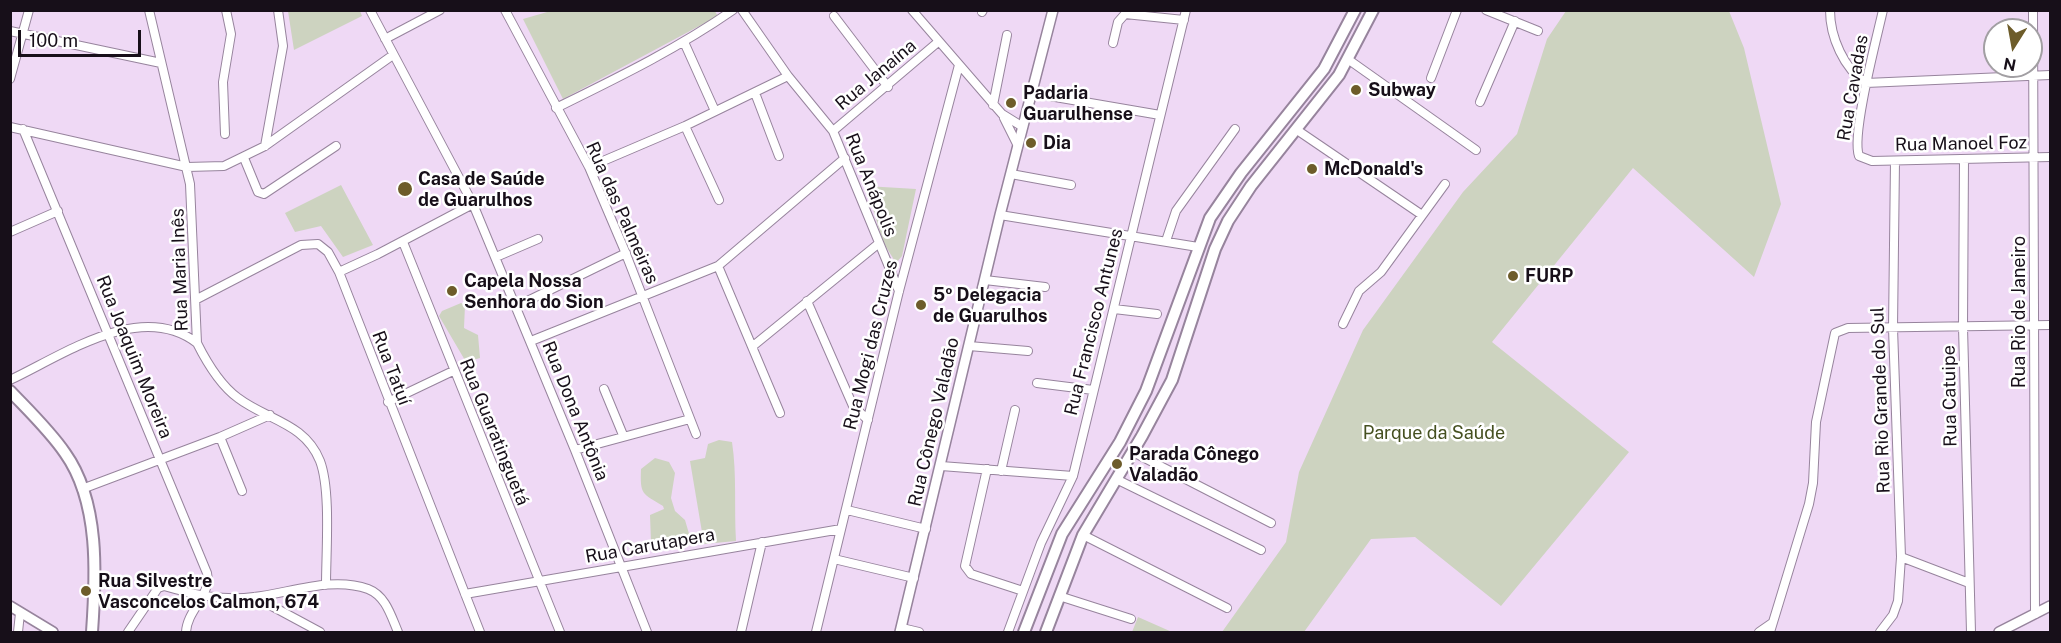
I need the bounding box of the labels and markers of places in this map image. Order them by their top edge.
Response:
place label: Subway [1368,79,1436,101]
place label: Padaria Guarulhense [1023,82,1133,124]
marker: Subway [1349,83,1363,97]
marker: Padaria Guarulhense [1004,96,1018,110]
place label: Dia [1043,132,1071,154]
marker: Dia [1024,136,1038,150]
place label: McDonald's [1324,158,1423,180]
marker: McDonald's [1305,162,1319,176]
place label: Casa de Saúde de Guarulhos [418,168,545,210]
marker: Casa de Saúde de Guarulhos [396,180,414,198]
place label: FURP [1525,265,1573,287]
marker: FURP [1506,269,1520,283]
place label: Capela Nossa Senhora do Sion [464,270,604,312]
marker: Capela Nossa Senhora do Sion [445,284,459,298]
place label: 5º Delegacia de Guarulhos [933,284,1047,326]
marker: 5º Delegacia de Guarulhos [914,298,928,312]
place label: Parada Cônego Valadão [1129,443,1259,486]
marker: Parada Cônego Valadão [1110,457,1124,471]
place label: Rua Silvestre Vasconcelos Calmon, 674 [98,570,319,612]
marker: Rua Silvestre Vasconcelos Calmon, 674 [79,584,93,598]

